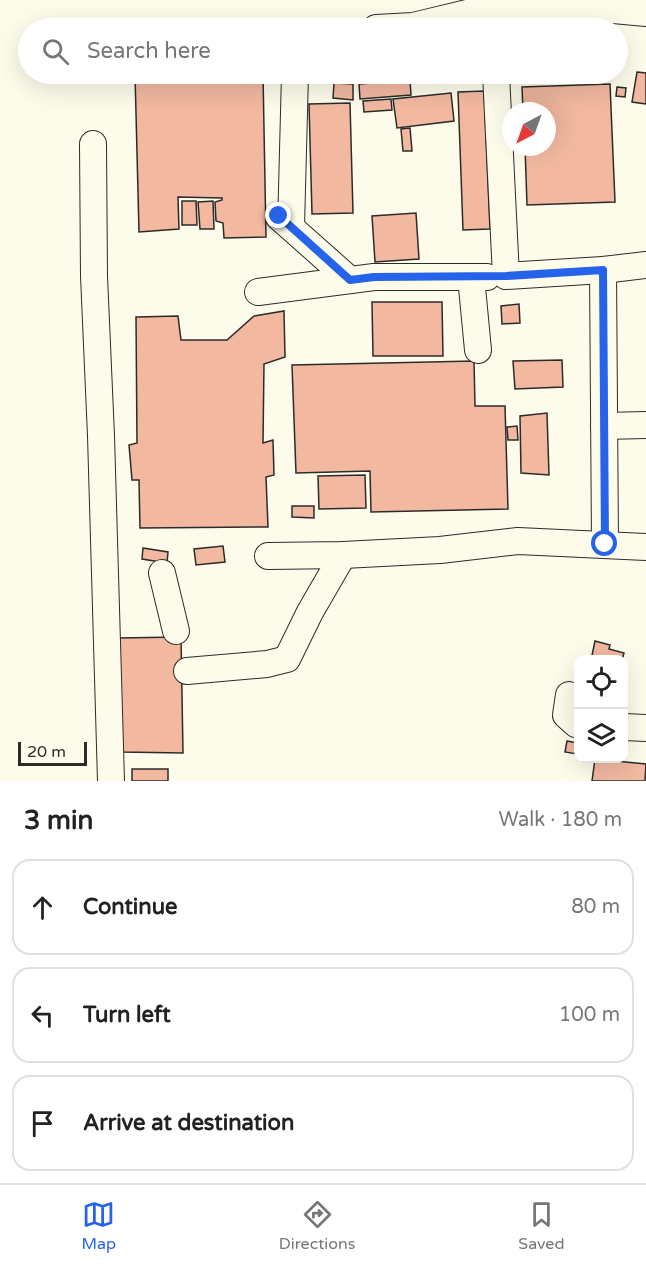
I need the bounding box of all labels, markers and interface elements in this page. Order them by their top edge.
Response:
search box [18,18,628,84]
icon: search [39,35,72,68]
text: Search here [87,38,211,64]
north arrow [502,102,556,156]
route end [265,202,291,228]
route start [591,530,617,556]
map controls [574,655,628,763]
button: locate [574,655,628,709]
button: layers [574,709,628,763]
scale bar [18,739,87,766]
text: 20 m [27,742,66,762]
text: 3 min [24,805,93,836]
text: Walk · 180 m [499,808,622,832]
icon: ahead [26,891,59,924]
text: Continue [83,894,178,920]
text: 80 m [571,895,620,919]
icon: left [26,999,59,1032]
text: Turn left [83,1002,171,1028]
text: 100 m [559,1003,620,1027]
icon: arrive [26,1107,59,1140]
text: Arrive at destination [83,1110,294,1136]
tab: Map [81,1198,116,1254]
tab: Directions [279,1198,355,1254]
tab: Saved [518,1198,565,1254]

